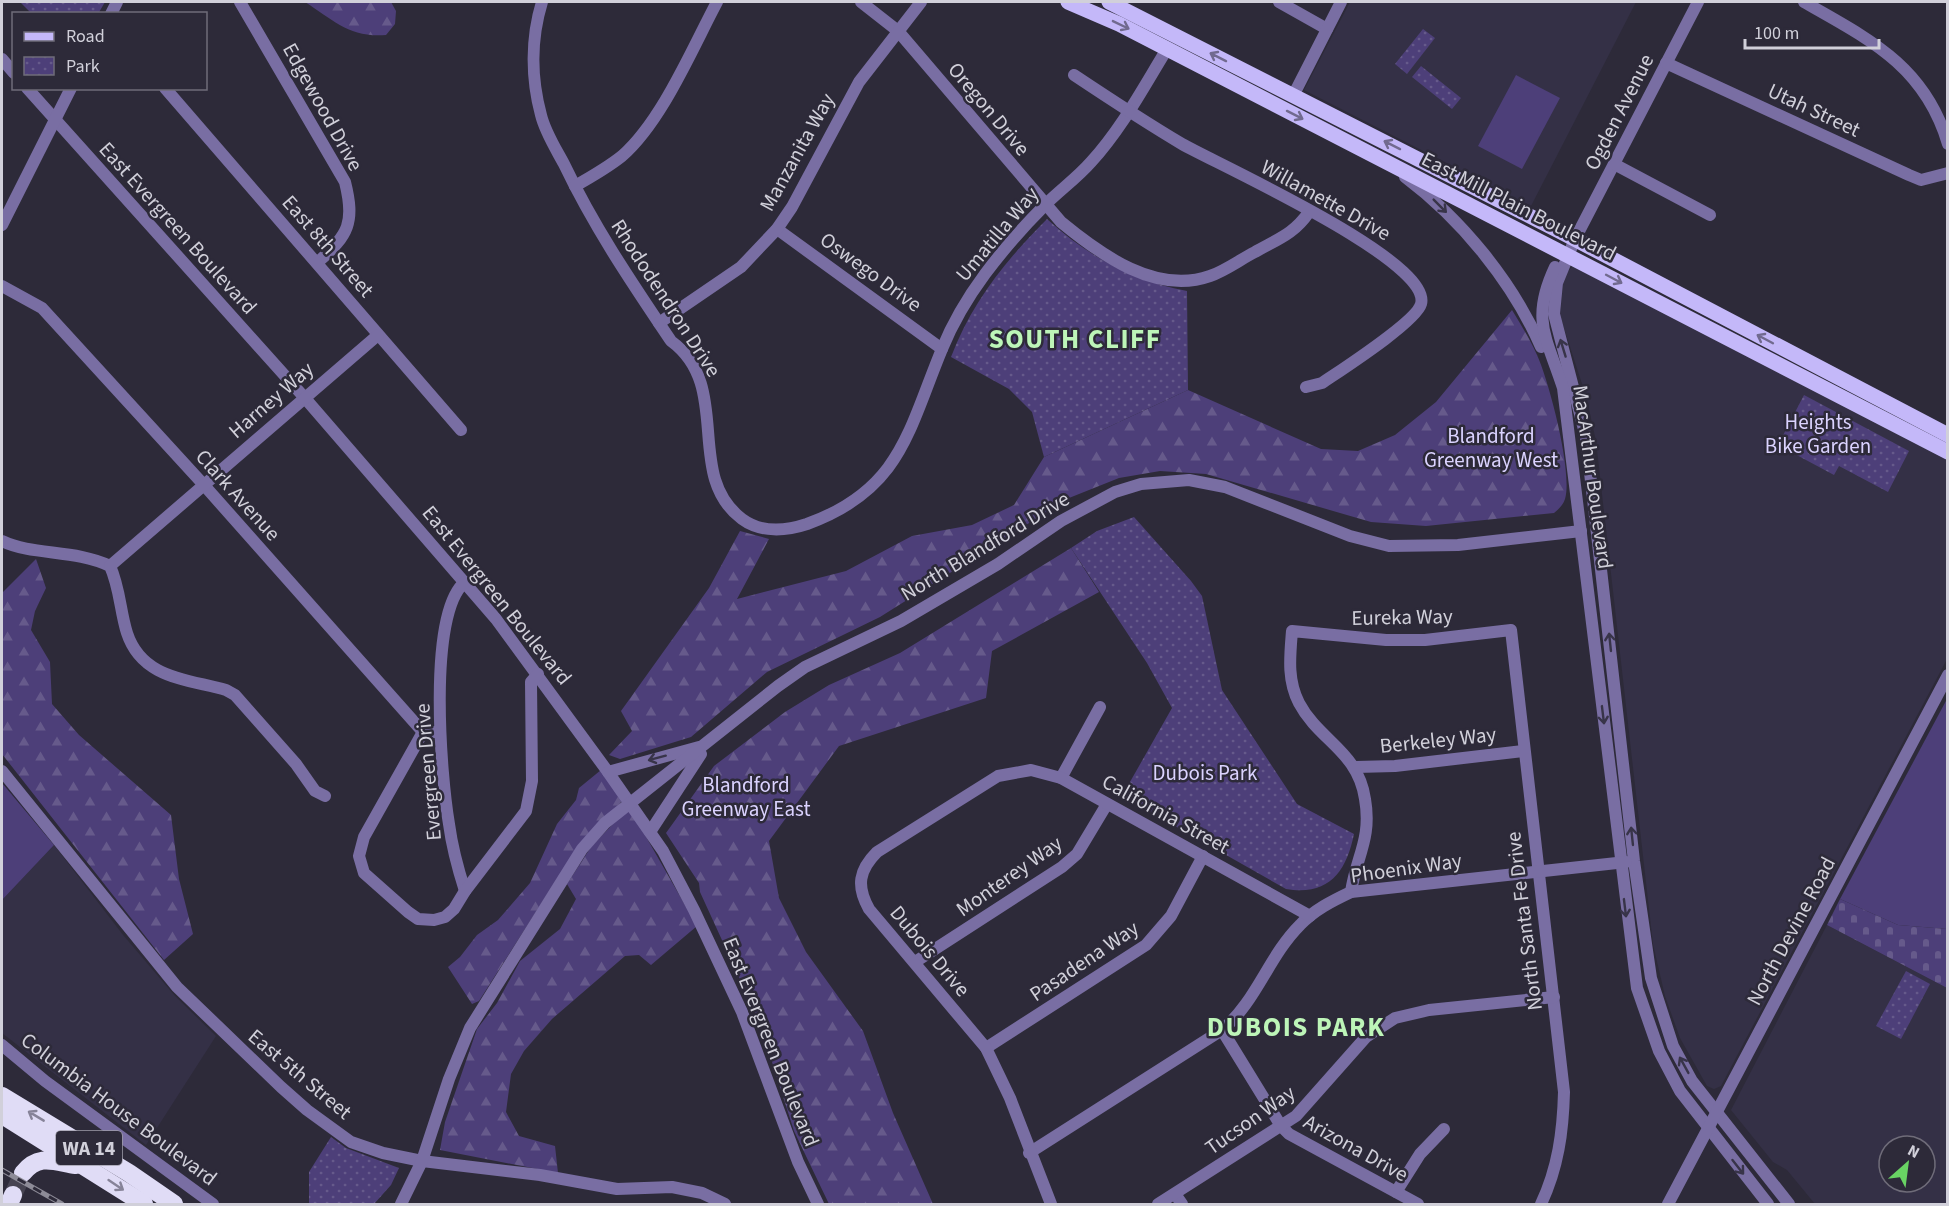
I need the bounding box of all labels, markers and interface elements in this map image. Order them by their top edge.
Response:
legend [12,12,207,90]
scale bar [1745,12,1878,50]
one-way arrow [1112,20,1130,32]
text: 100 m [1754,21,1799,46]
text: Road [66,24,105,49]
street label: Edgewood Drive [275,37,371,177]
street label: Ogden Avenue [1577,49,1661,175]
one-way arrow [1210,51,1227,63]
text: Park [66,54,100,79]
street label: Oregon Drive [941,56,1037,162]
street label: Utah Street [1763,75,1865,145]
street label: Manzanita Way [752,87,842,217]
one-way arrow [1285,109,1303,121]
street label: East Evergreen Boulevard [92,135,264,321]
one-way arrow [1384,139,1401,151]
street label: East Mill Plain Boulevard [1416,144,1622,268]
street label: Willamette Drive [1256,152,1396,248]
street label: Umatilla Way [948,180,1046,288]
street label: East 8th Street [275,188,381,304]
one-way arrow [1432,199,1447,213]
street label: Rhododendron Drive [604,213,728,383]
street label: Oswego Drive [814,225,928,319]
one-way arrow [1605,273,1622,285]
district label: SOUTH CLIFF [989,320,1161,359]
one-way arrow [1757,333,1775,345]
one-way arrow [1557,339,1568,358]
street label: Harney Way [222,354,320,445]
street label: MacArthur Boulevard [1565,383,1621,571]
park label: Heights Bike Garden [1765,407,1871,461]
park label: Blandford Greenway West [1424,421,1558,475]
street label: Clark Avenue [189,442,287,548]
street label: North Blandford Drive [895,484,1075,608]
street label: East Evergreen Boulevard [415,499,579,691]
street label: Eureka Way [1351,601,1453,633]
one-way arrow [1604,633,1615,653]
street label: Evergreen Drive [407,702,449,842]
one-way arrow [1597,704,1608,724]
street label: Berkeley Way [1378,719,1498,761]
one-way arrow [648,753,667,765]
park label: Dubois Park [1153,758,1258,788]
street label: California Street [1097,767,1235,861]
park label: Blandford Greenway East [682,770,810,824]
one-way arrow [1626,827,1637,846]
street label: Monterey Way [950,828,1068,924]
street label: North Santa Fe Drive [1498,830,1550,1012]
street label: Phoenix Way [1349,845,1464,891]
street label: North Devine Road [1739,851,1843,1011]
one-way arrow [1620,898,1631,918]
street label: Dubois Drive [883,899,977,1003]
street label: Pasadena Way [1023,913,1145,1009]
street label: East Evergreen Boulevard [715,933,827,1151]
district label: DUBOIS PARK [1207,1008,1385,1047]
street label: East 5th Street [242,1022,358,1126]
street label: Columbia House Boulevard [15,1025,223,1193]
one-way arrow [1677,1057,1689,1074]
street label: Tucson Way [1199,1078,1301,1162]
street label: Arizona Drive [1298,1107,1414,1189]
one-way arrow [28,1110,45,1122]
road number: WA 14 [56,1131,122,1165]
north arrow [1877,1134,1937,1194]
text: N [1904,1139,1923,1164]
one-way arrow [1732,1158,1745,1174]
one-way arrow [107,1179,123,1191]

